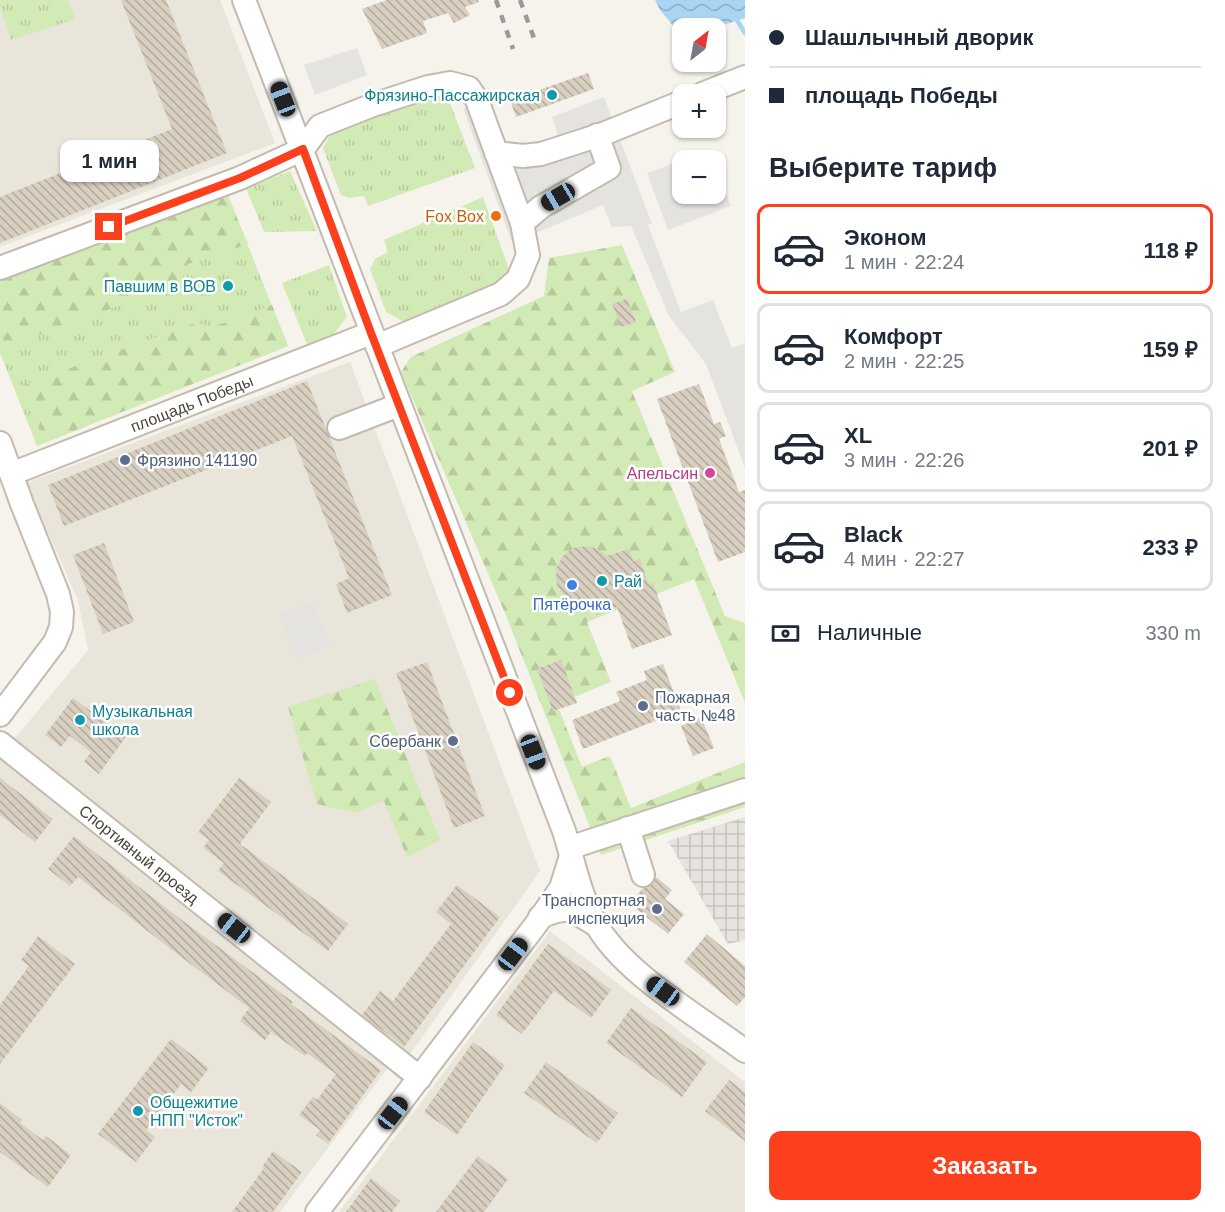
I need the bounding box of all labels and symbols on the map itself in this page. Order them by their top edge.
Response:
north arrow [672,18,726,72]
car [268,79,298,119]
place label: Фрязино-Пассажирская [364,87,540,104]
marker: Фрязино-Пассажирская [545,88,559,102]
callout: 1 мин [60,140,158,182]
car [538,180,578,214]
place label: Fox Box [425,208,484,225]
marker: Fox Box [489,209,503,223]
route end [95,213,122,240]
place label: Павшим в ВОВ [104,278,216,295]
marker: Павшим в ВОВ [221,279,235,293]
street label: площадь Победы [128,372,255,435]
place label: Фрязино 141190 [137,452,257,469]
marker: Фрязино 141190 [118,453,132,467]
place label: Апельсин [627,465,698,482]
marker: Апельсин [703,466,717,480]
place label: Рай [614,573,642,590]
marker: Рай [595,574,609,588]
marker: Пятёрочка [565,578,579,592]
place label: Пятёрочка [533,596,611,613]
route start [496,679,523,706]
place label: Пожарная часть №48 [655,689,735,724]
marker: Пожарная часть №48 [636,699,650,713]
place label: Музыкальная школа [92,703,193,738]
marker: Музыкальная школа [73,713,87,727]
car [518,732,548,772]
place label: Сбербанк [369,733,442,750]
marker: Сбербанк [446,734,460,748]
street label: Спортивный проезд [76,801,203,907]
place label: Транспортная инспекция [542,892,645,927]
marker: Транспортная инспекция [650,902,664,916]
car [214,910,254,946]
car [495,934,531,974]
car [643,973,683,1009]
car [375,1093,411,1133]
place label: Общежитие НПП "Исток" [150,1094,243,1129]
marker: Общежитие НПП "Исток" [131,1104,145,1118]

